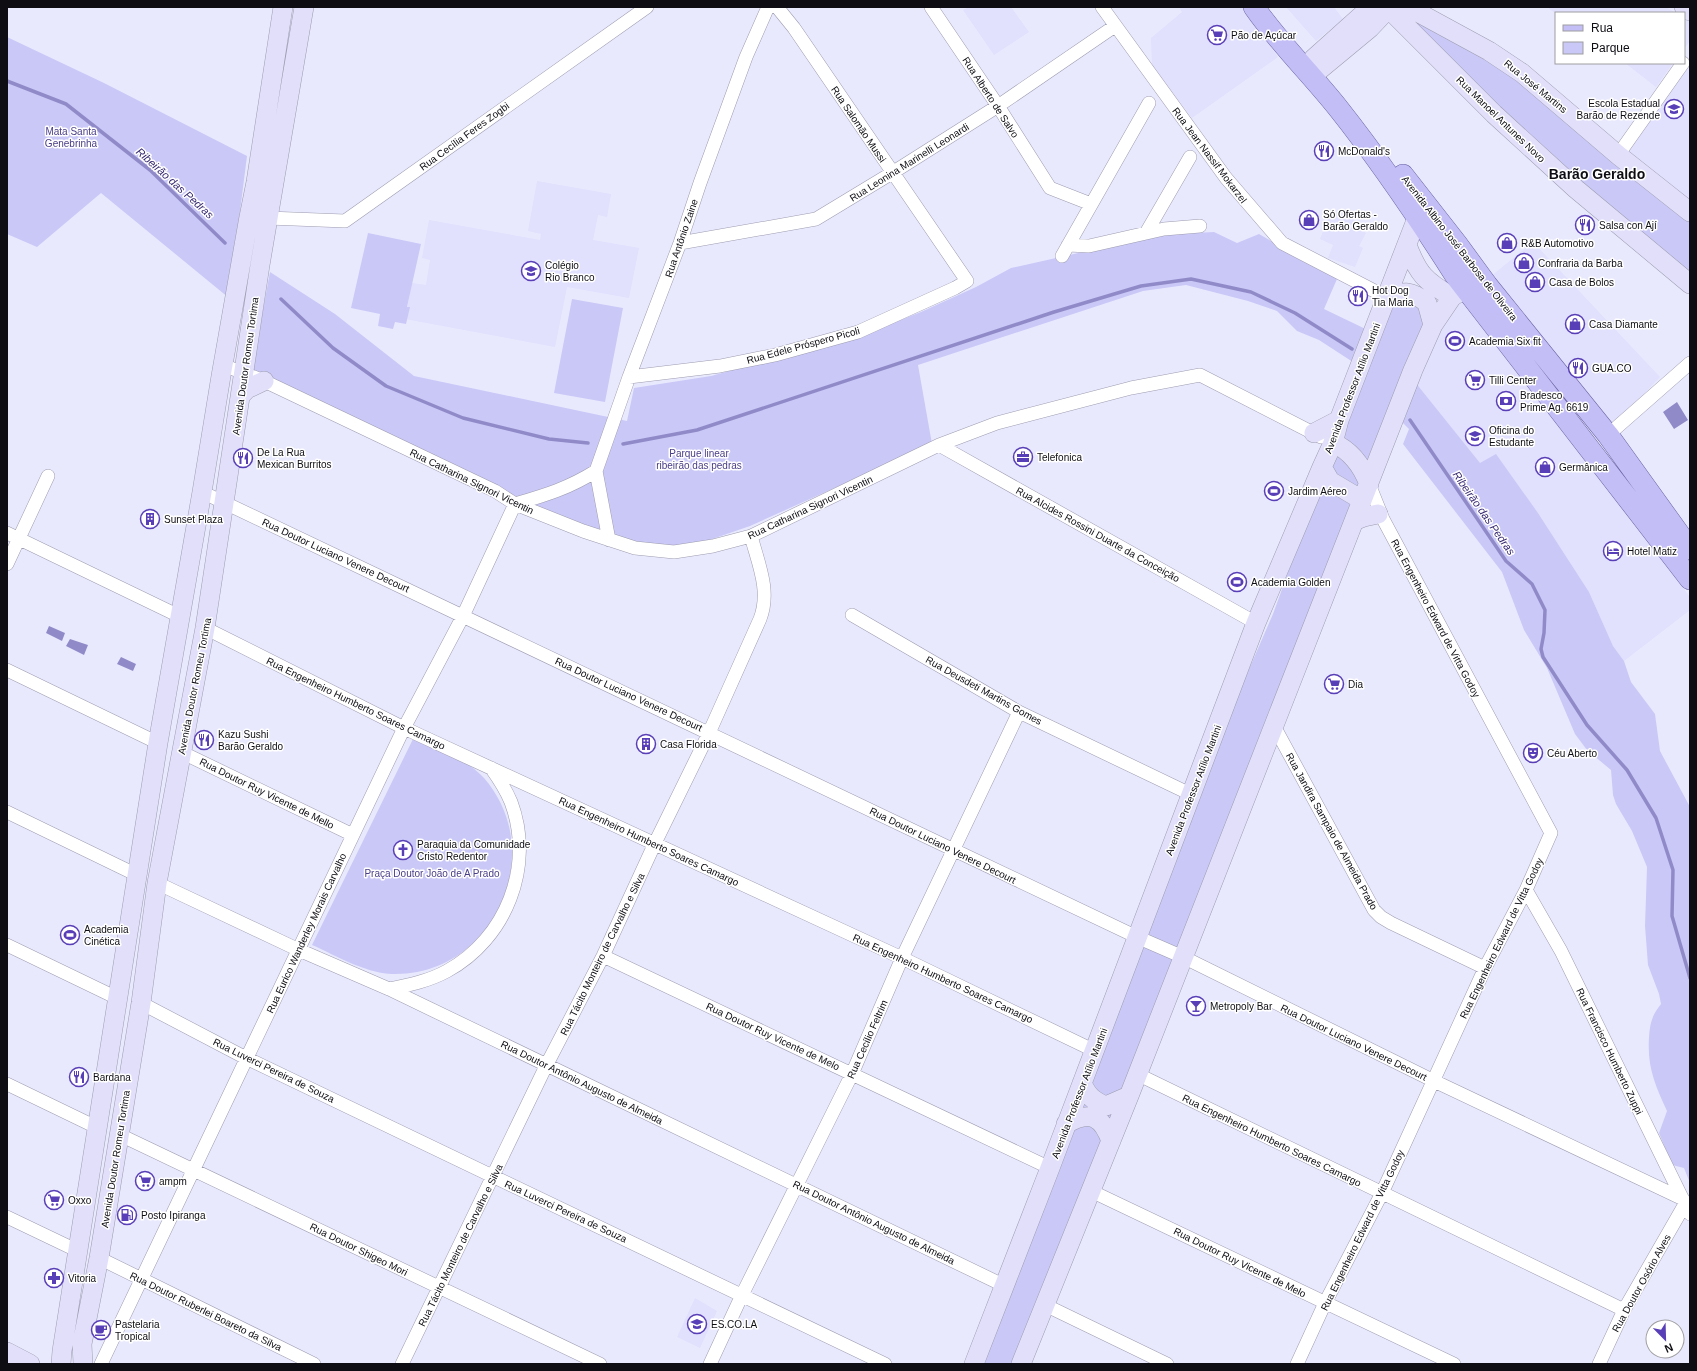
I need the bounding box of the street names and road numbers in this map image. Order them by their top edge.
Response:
street label: Rua Alberto de Salvo [960,55,1021,140]
street label: Rua José Martins [1502,58,1569,115]
street label: Rua Manoel Antunes Novo [1454,74,1548,165]
street label: Rua Salomão Mussi [829,84,888,164]
street label: Rua Cecília Feres Zogbi [417,100,511,173]
street label: Rua Jean Nassif Mokarzel [1170,105,1249,205]
street label: Rua Leonina Marinelli Leonardi [848,121,971,204]
street label: Avenida Albino José Barbosa de Oliveira [1400,174,1520,323]
street label: Rua Antônio Zaine [663,197,700,279]
street label: Avenida Doutor Romeu Tortima [230,296,261,436]
street label: Avenida Professor Atílio Martini [1322,321,1382,455]
street label: Rua Edele Próspero Picoli [745,325,861,366]
street label: Rua Catharina Signori Vicentin [408,447,536,516]
street label: Rua Catharina Signori Vicentin [746,474,874,541]
street label: Rua Alcides Rossini Duarte da Conceição [1014,485,1182,584]
street label: Rua Doutor Luciano Venere Decourt [260,516,411,595]
street label: Rua Engenheiro Edward de Vitta Godoy [1389,537,1482,699]
street label: Avenida Doutor Romeu Tortima [176,616,213,755]
street label: Rua Deusdeti Martins Gomes [924,654,1044,727]
street label: Rua Engenheiro Humberto Soares Camargo [265,655,447,752]
street label: Rua Doutor Luciano Venere Decourt [553,655,704,734]
street label: Avenida Professor Atílio Martini [1163,723,1223,857]
street label: Rua Jandira Sampaio de Almeida Prado [1284,751,1380,912]
street label: Rua Doutor Ruy Vicente de Mello [198,756,336,831]
street label: Rua Engenheiro Humberto Soares Camargo [557,795,741,888]
street label: Rua Doutor Luciano Venere Decourt [868,805,1018,886]
street label: Rua Eurico Wanderley Morais Carvalho [264,851,349,1015]
street label: Rua Engenheiro Edward de Vitta Godoy [1458,856,1545,1020]
street label: Rua Tácito Monteiro de Carvalho e Silva [558,871,647,1037]
street label: Rua Engenheiro Humberto Soares Camargo [851,932,1035,1025]
street label: Rua Francisco Humberto Zuppi [1574,986,1645,1116]
street label: Rua Cecílio Feltrim [845,998,890,1080]
street label: Rua Doutor Ruy Vicente de Melo [704,1001,842,1072]
street label: Rua Doutor Luciano Venere Decourt [1279,1002,1429,1083]
street label: Avenida Professor Atílio Martini [1049,1026,1109,1160]
street label: Rua Luverci Pereira de Souza [211,1036,337,1105]
street label: Rua Doutor Antônio Augusto de Almeida [499,1038,665,1127]
street label: Avenida Doutor Romeu Tortima [99,1089,132,1229]
street label: Rua Engenheiro Humberto Soares Camargo [1181,1092,1363,1189]
street label: Rua Engenheiro Edward de Vitta Godoy [1319,1148,1406,1312]
street label: Rua Tácito Monteiro de Carvalho e Silva [416,1162,505,1328]
street label: Rua Luverci Pereira de Souza [503,1178,629,1245]
street label: Rua Doutor Antônio Augusto de Almeida [791,1178,957,1267]
street label: Rua Doutor Shigeo Mori [308,1221,409,1278]
street label: Rua Doutor Ruy Vicente de Melo [1172,1226,1308,1300]
street label: Rua Doutor Osório Alves [1610,1232,1673,1334]
street label: Rua Doutor Ruberlei Boareto da Silva [128,1270,284,1353]

